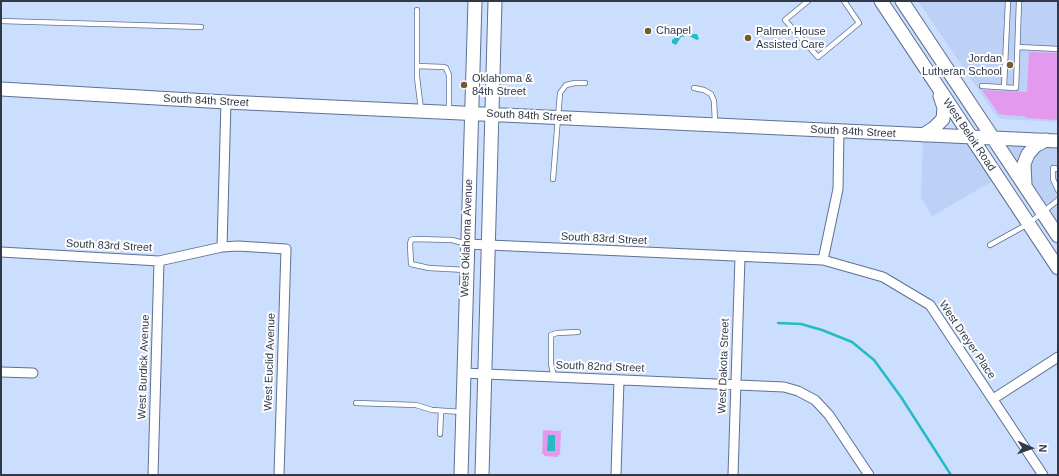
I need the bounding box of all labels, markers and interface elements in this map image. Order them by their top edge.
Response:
place label: Chapel [656,24,691,38]
place label: Palmer House Assisted Care [756,25,826,51]
marker: Chapel [643,26,653,36]
marker: Palmer House Assisted Care [743,33,753,43]
place label: Jordan Lutheran School [922,52,1002,78]
marker: Jordan Lutheran School [1005,60,1015,70]
place label: Oklahoma & 84th Street [472,72,533,98]
marker: Oklahoma & 84th Street [459,80,469,90]
street label: South 84th Street [163,92,249,110]
street label: West Beloit Road [940,96,998,174]
street label: South 84th Street [486,107,572,125]
street label: South 84th Street [810,123,896,141]
street label: West Oklahoma Avenue [458,179,476,297]
street label: South 83rd Street [561,230,647,248]
street label: South 83rd Street [66,237,152,255]
street label: West Dreyer Place [936,298,998,382]
street label: West Euclid Avenue [262,313,278,411]
street label: West Burdick Avenue [136,314,152,420]
street label: West Dakota Street [716,318,732,414]
street label: South 82nd Street [555,359,645,375]
north arrow [1011,428,1051,468]
text: N [1037,444,1049,453]

